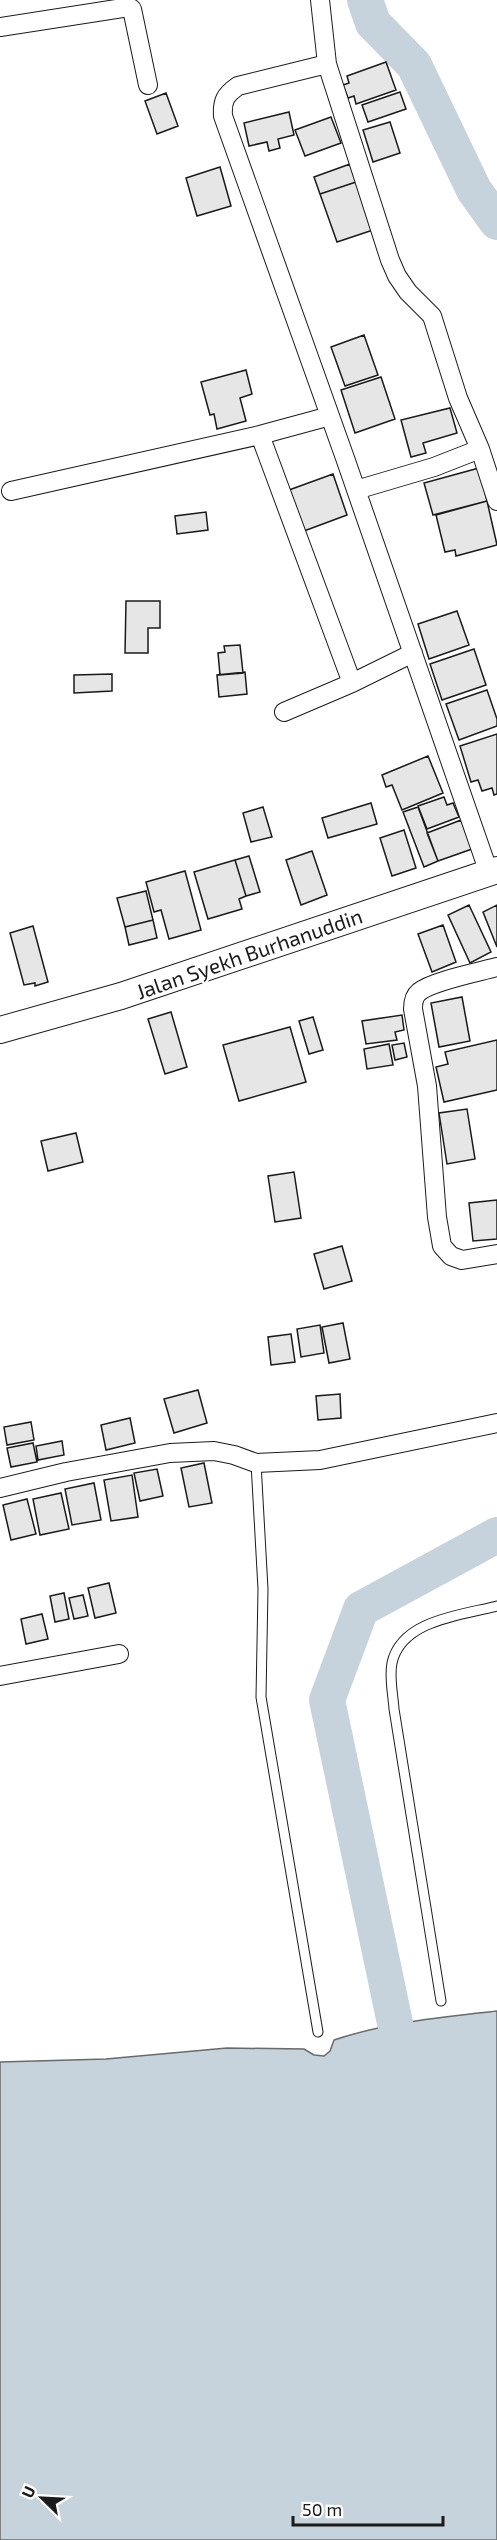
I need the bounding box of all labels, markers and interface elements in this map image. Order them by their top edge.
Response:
street label: Jalan Syekh Burhanuddin [133,903,365,1003]
north arrow [12,2468,72,2528]
text: U [17,2483,39,2501]
scale bar [293,2489,443,2527]
text: 50 m [302,2498,342,2520]

